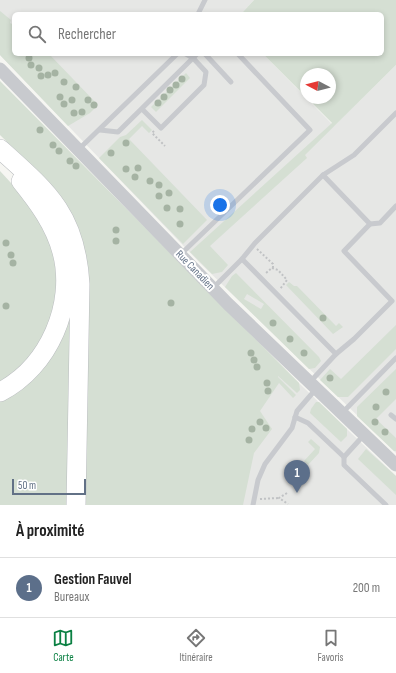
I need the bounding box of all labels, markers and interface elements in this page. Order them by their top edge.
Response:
search box [12,12,384,56]
icon: search [26,23,48,45]
text: Rechercher [58,25,116,44]
north arrow [300,68,336,104]
your location [210,195,230,215]
street label: Rue Canadien [173,248,217,293]
pin: 1 [284,460,310,493]
scale bar [12,477,86,496]
text: 50 m [18,479,36,492]
text: À proximité [16,521,84,541]
text: Gestion Fauvel [54,570,132,589]
text: 1 [26,580,32,596]
text: 200 m [353,580,380,596]
text: Bureaux [54,589,89,605]
tab: Carte [52,627,74,664]
tab: Itinéraire [179,627,213,664]
tab: Favoris [318,627,344,664]

